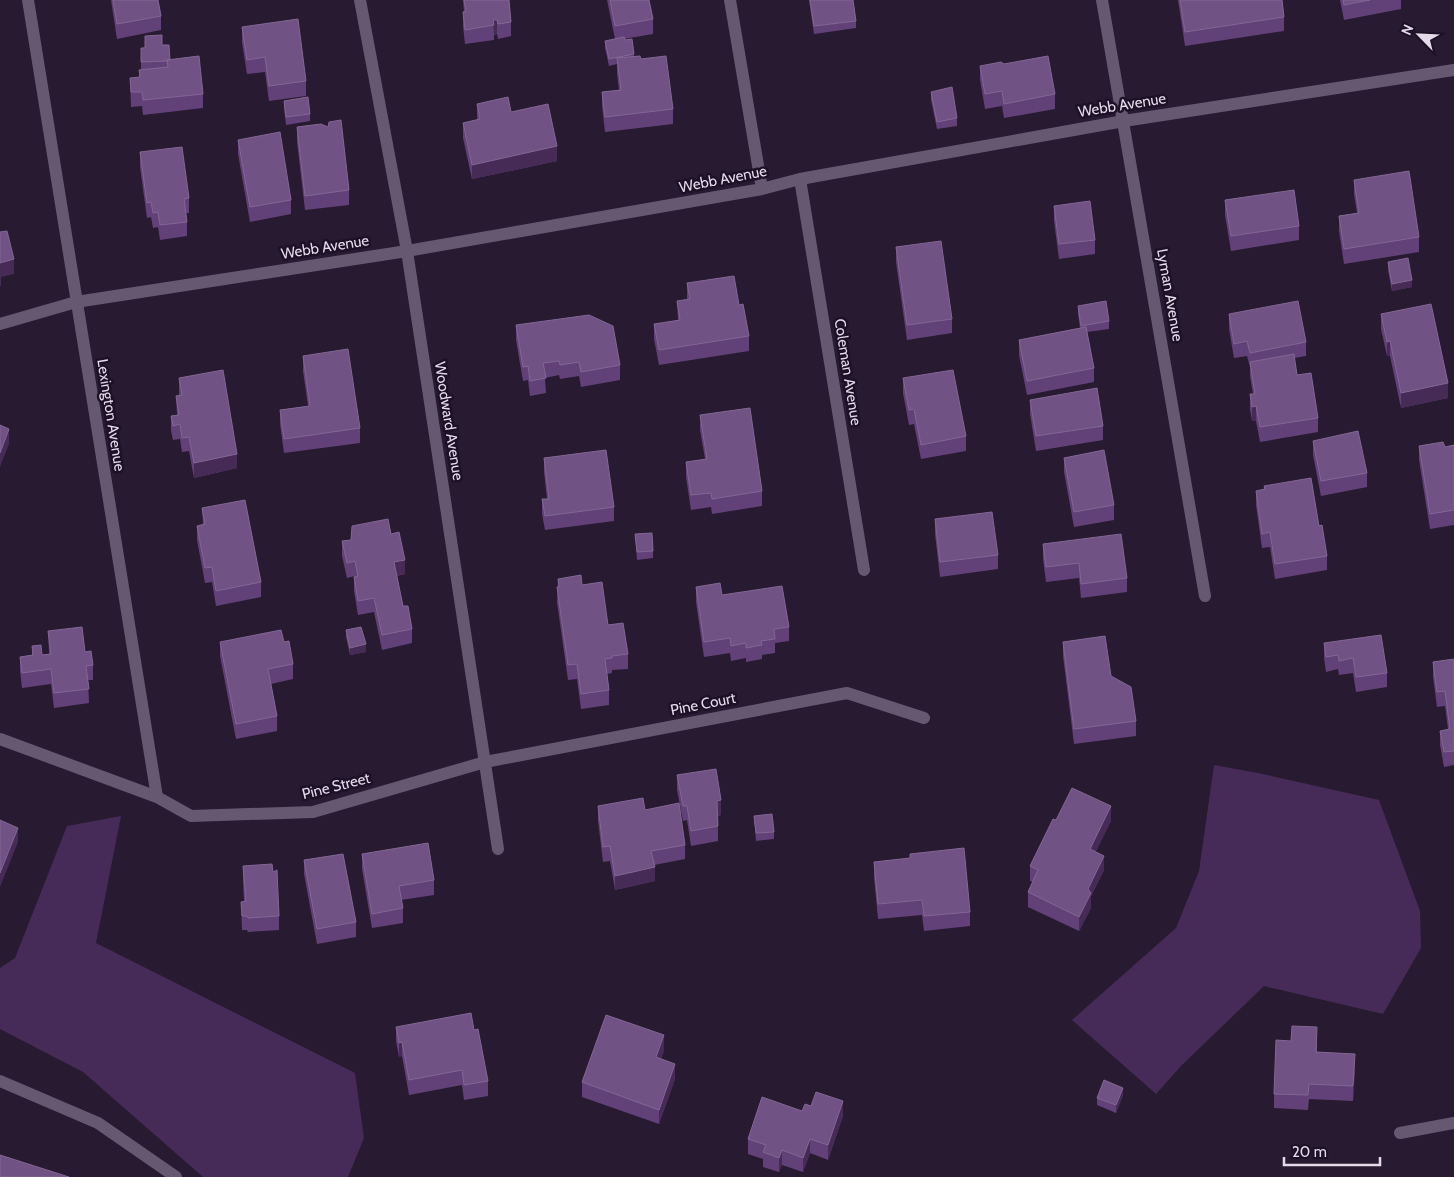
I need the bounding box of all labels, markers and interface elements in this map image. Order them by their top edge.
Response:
north arrow [1394,10,1444,60]
text: N [1397,22,1417,38]
street label: Webb Avenue [1077,89,1168,121]
street label: Webb Avenue [678,162,769,196]
street label: Webb Avenue [280,231,371,263]
street label: Lyman Avenue [1153,247,1187,343]
street label: Coleman Avenue [831,317,865,427]
street label: Lexington Avenue [93,357,129,473]
street label: Woodward Avenue [431,360,467,482]
street label: Pine Court [669,689,737,719]
street label: Pine Street [300,769,372,803]
scale bar [1284,1134,1380,1166]
text: 20 m [1292,1143,1327,1161]

